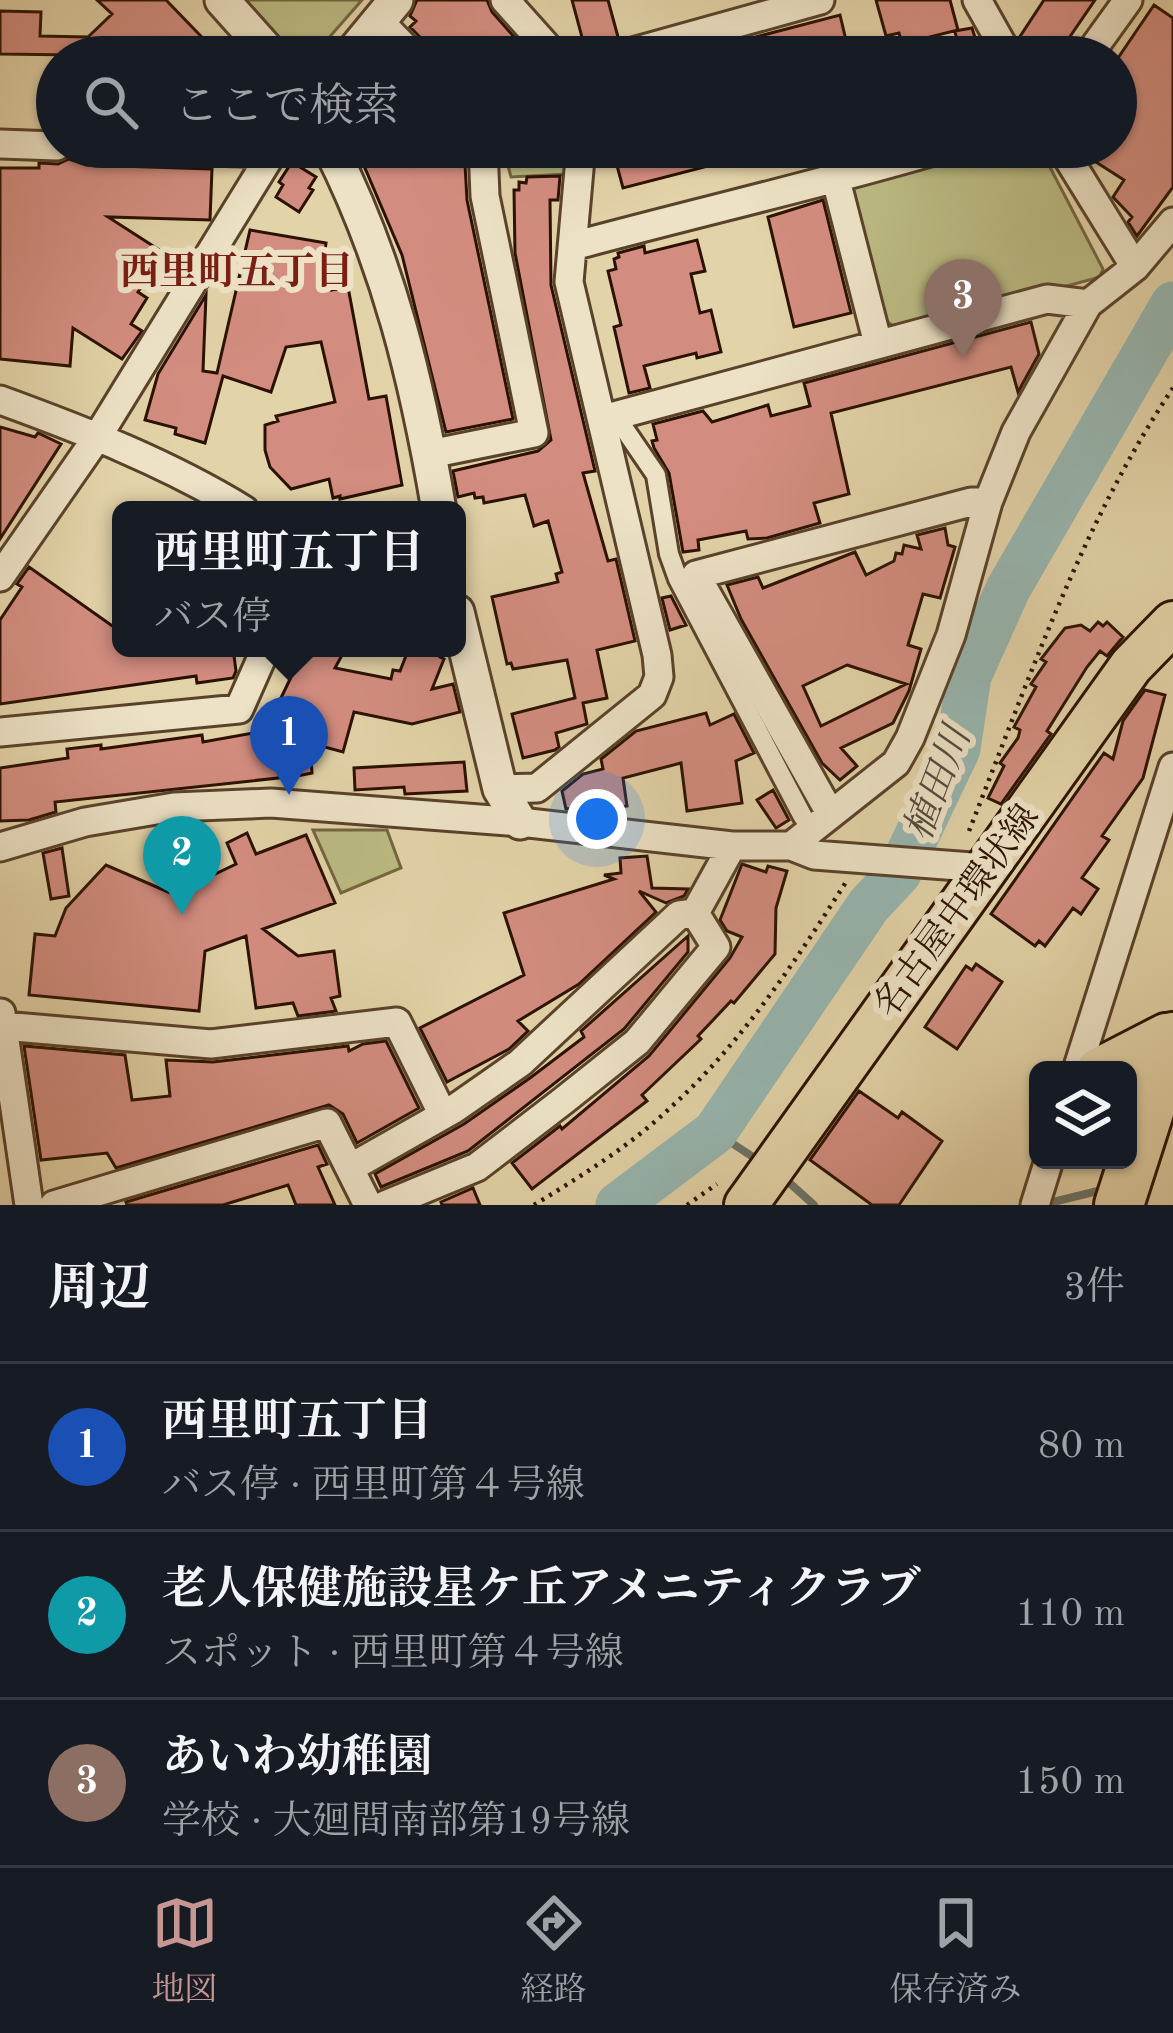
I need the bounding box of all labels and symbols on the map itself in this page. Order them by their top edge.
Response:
district label: 西里町五丁目 [120,251,354,293]
pin: 3 [924,259,1002,358]
pin: 1 [250,696,328,795]
water label: 植田川 [897,718,980,846]
your location [567,789,627,849]
street label: 名古屋中環状線 [866,797,1047,1025]
pin: 2 [143,816,221,915]

